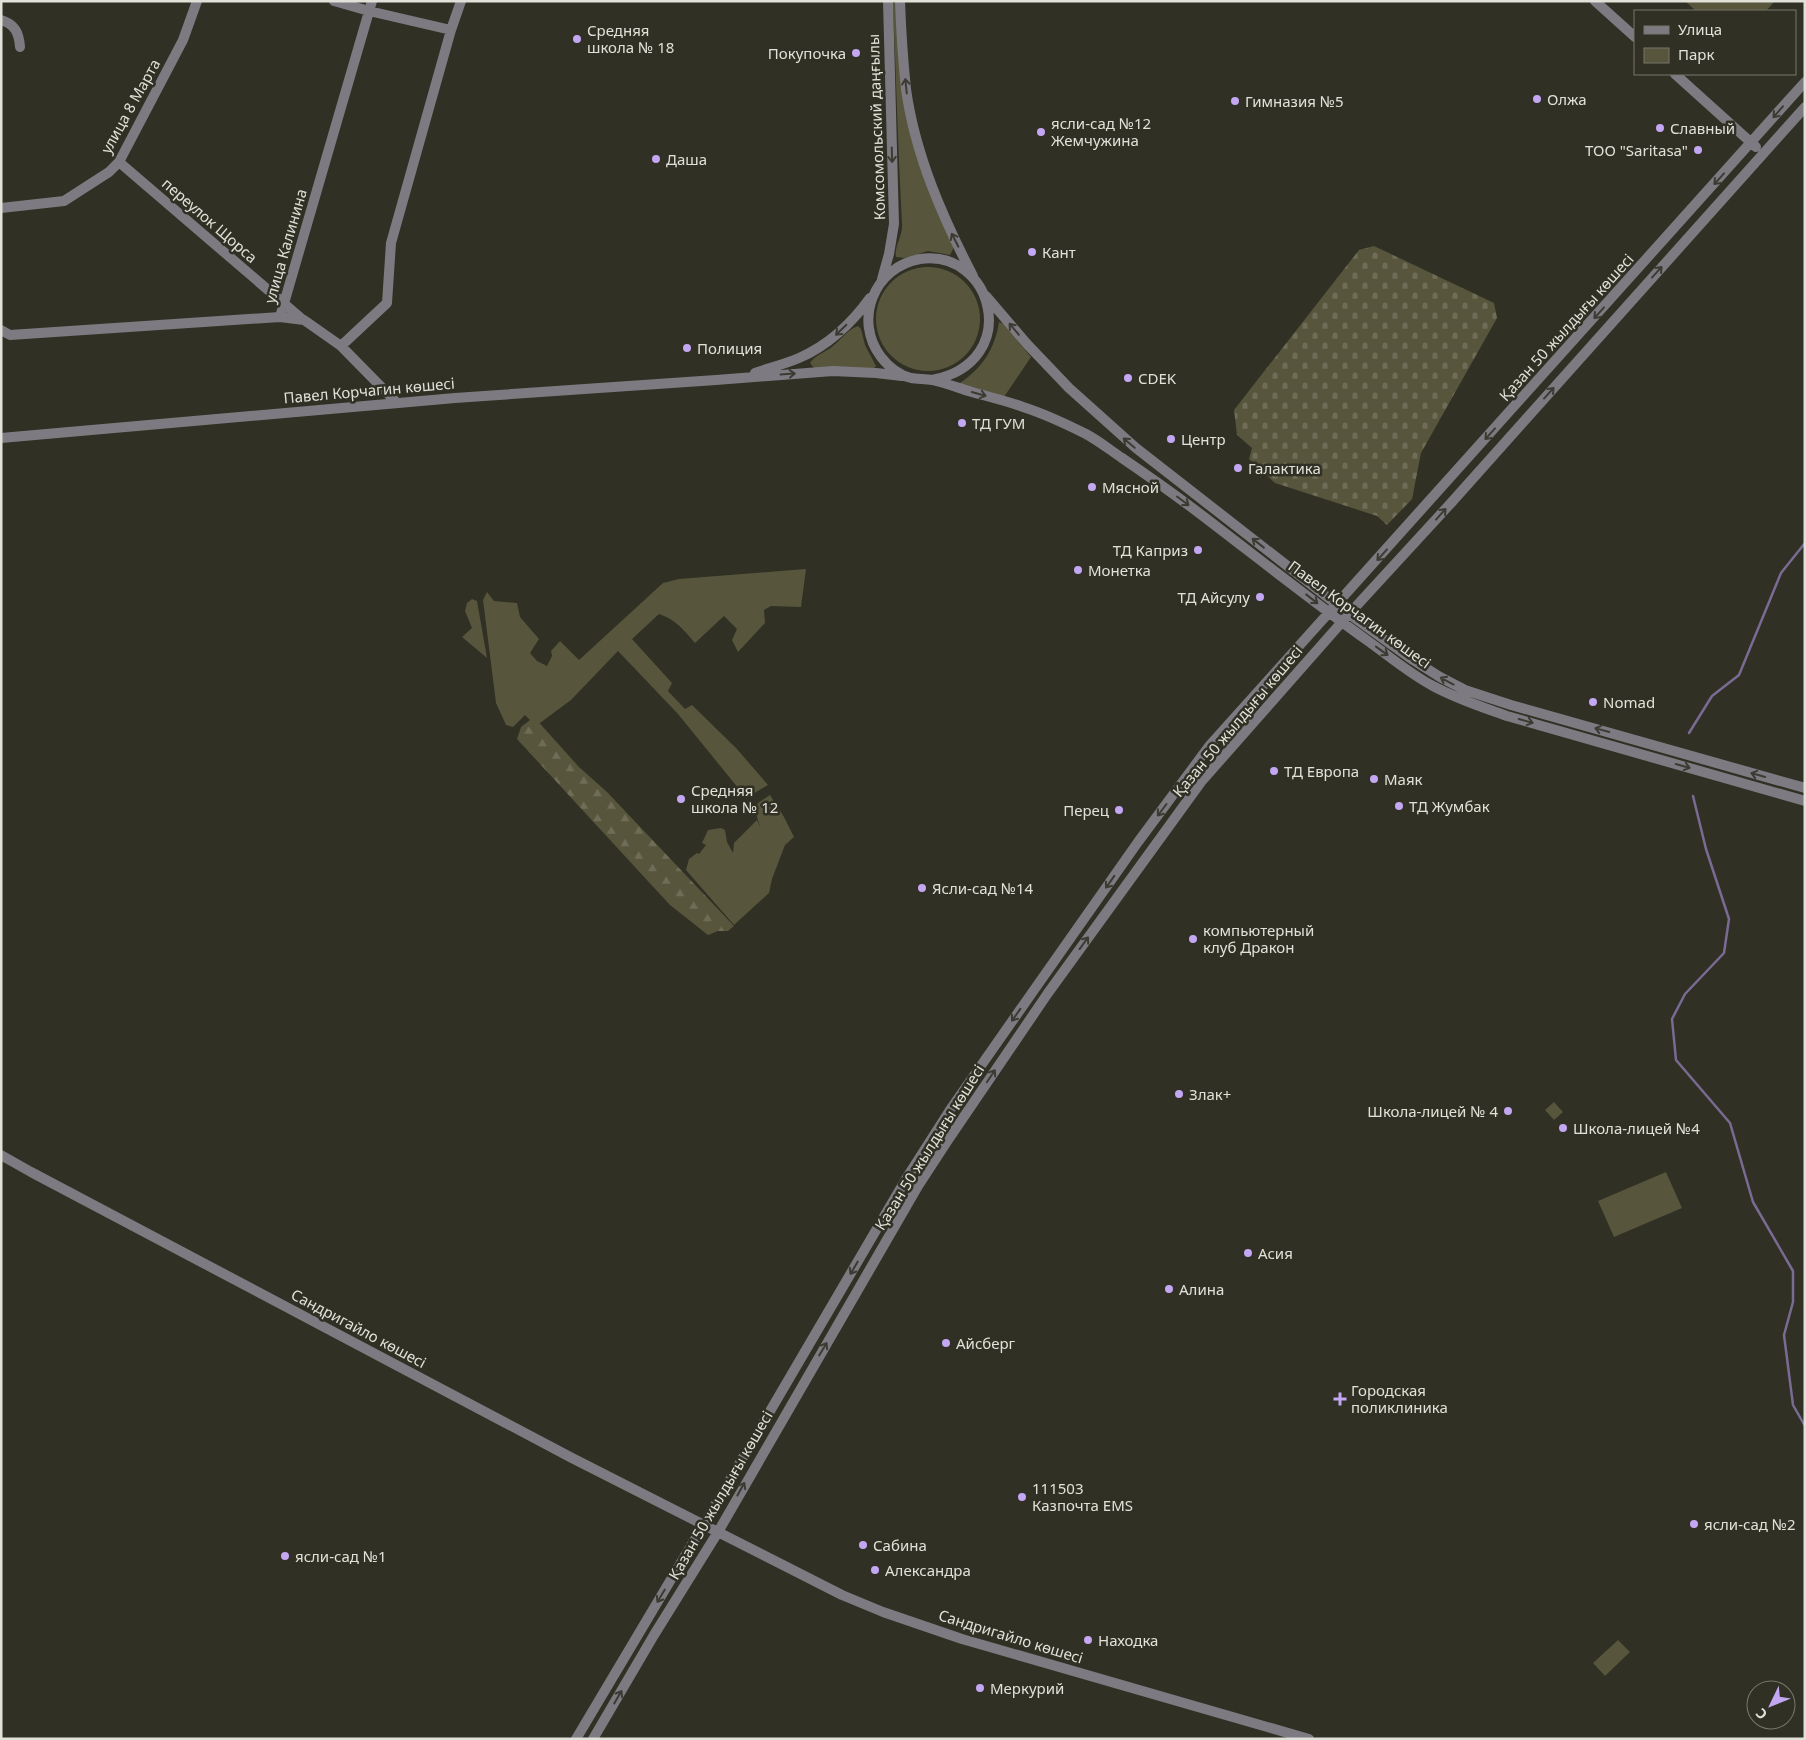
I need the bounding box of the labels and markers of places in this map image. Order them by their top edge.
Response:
place label: Средняя школа № 18 [587,20,674,57]
marker: Средняя школа № 18 [571,33,583,45]
place label: Покупочка [768,43,846,63]
marker: Покупочка [850,47,862,59]
place label: Олжа [1547,89,1587,109]
place label: Гимназия №5 [1245,91,1344,111]
marker: Олжа [1531,93,1543,105]
marker: Гимназия №5 [1229,95,1241,107]
place label: ясли-сад №12 Жемчужина [1051,113,1151,150]
place label: Славный [1670,118,1735,138]
marker: Славный [1654,122,1666,134]
marker: ясли-сад №12 Жемчужина [1035,126,1047,138]
place label: ТОО "Saritasa" [1585,140,1688,160]
marker: ТОО "Saritasa" [1692,144,1704,156]
place label: Даша [666,149,707,169]
marker: Даша [650,153,662,165]
place label: Кант [1042,242,1076,262]
marker: Кант [1026,246,1038,258]
place label: Полиция [697,338,762,358]
marker: Полиция [681,342,693,354]
place label: CDEK [1138,368,1177,388]
marker: CDEK [1122,372,1134,384]
place label: ТД ГУМ [972,413,1025,433]
marker: ТД ГУМ [956,417,968,429]
place label: Центр [1181,429,1226,449]
marker: Центр [1165,433,1177,445]
place label: Галактика [1248,458,1321,478]
marker: Галактика [1232,462,1244,474]
place label: Мясной [1102,477,1159,497]
marker: Мясной [1086,481,1098,493]
place label: ТД Каприз [1113,540,1188,560]
marker: ТД Каприз [1192,544,1204,556]
place label: Монетка [1088,560,1151,580]
marker: Монетка [1072,564,1084,576]
place label: ТД Айсулу [1178,587,1250,607]
marker: ТД Айсулу [1254,591,1266,603]
place label: Nomad [1603,692,1655,712]
marker: Nomad [1587,696,1599,708]
place label: ТД Европа [1284,761,1359,781]
marker: ТД Европа [1268,765,1280,777]
place label: Маяк [1384,769,1423,789]
marker: Маяк [1368,773,1380,785]
place label: Средняя школа № 12 [691,780,778,817]
marker: Средняя школа № 12 [675,793,687,805]
place label: ТД Жумбак [1409,796,1490,816]
place label: Перец [1063,800,1110,820]
marker: ТД Жумбак [1393,800,1405,812]
marker: Перец [1113,804,1125,816]
place label: Ясли-сад №14 [932,878,1034,898]
marker: Ясли-сад №14 [916,882,928,894]
place label: компьютерный клуб Дракон [1203,920,1314,957]
marker: компьютерный клуб Дракон [1187,933,1199,945]
place label: Злак+ [1189,1084,1231,1104]
marker: Злак+ [1173,1088,1185,1100]
place label: Школа-лицей № 4 [1367,1101,1498,1121]
marker: Школа-лицей № 4 [1502,1105,1514,1117]
place label: Школа-лицей №4 [1573,1118,1700,1138]
marker: Школа-лицей №4 [1557,1122,1569,1134]
place label: Асия [1258,1243,1293,1263]
marker: Асия [1242,1247,1254,1259]
place label: Алина [1179,1279,1224,1299]
marker: Алина [1163,1283,1175,1295]
place label: Айсберг [956,1333,1016,1353]
marker: Айсберг [940,1337,952,1349]
place label: Городская поликлиника [1351,1380,1448,1417]
marker: Городская поликлиника [1333,1392,1347,1406]
place label: 111503 Казпочта EMS [1032,1478,1133,1515]
marker: 111503 Казпочта EMS [1016,1491,1028,1503]
place label: ясли-сад №2 [1704,1514,1796,1534]
marker: ясли-сад №2 [1688,1518,1700,1530]
place label: Сабина [873,1535,927,1555]
marker: Сабина [857,1539,869,1551]
place label: ясли-сад №1 [295,1546,387,1566]
marker: ясли-сад №1 [279,1550,291,1562]
place label: Александра [885,1560,971,1580]
marker: Александра [869,1564,881,1576]
place label: Находка [1098,1630,1158,1650]
marker: Находка [1082,1634,1094,1646]
place label: Меркурий [990,1678,1064,1698]
marker: Меркурий [974,1682,986,1694]

